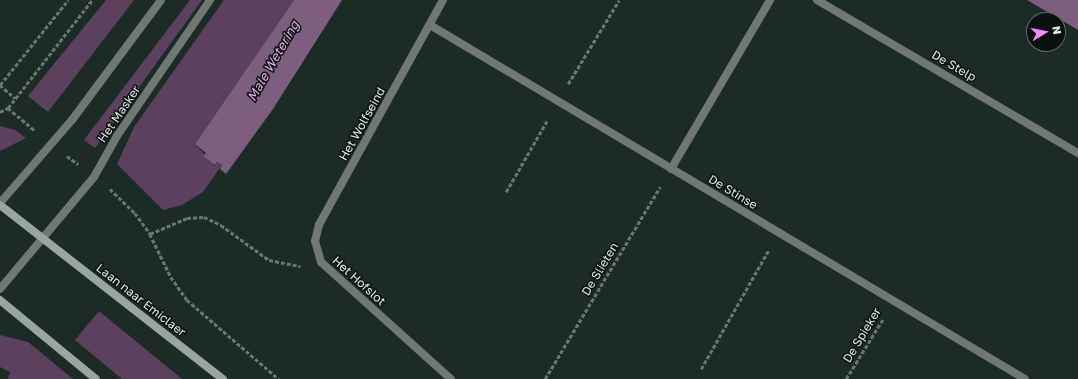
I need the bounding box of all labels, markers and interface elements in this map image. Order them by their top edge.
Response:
north arrow [1026,12,1066,52]
water label: Male Wetering [244,18,302,104]
text: N [1050,25,1064,35]
street label: De Stelp [929,48,979,84]
street label: Het Masker [95,83,143,145]
street label: Het Wolfseind [336,85,388,163]
street label: De Stinse [706,172,760,212]
street label: De Slieten [579,240,621,298]
street label: Het Hofslot [329,253,389,309]
street label: Laan naar Emiclaer [93,261,189,339]
street label: De Spieker [840,305,884,365]

